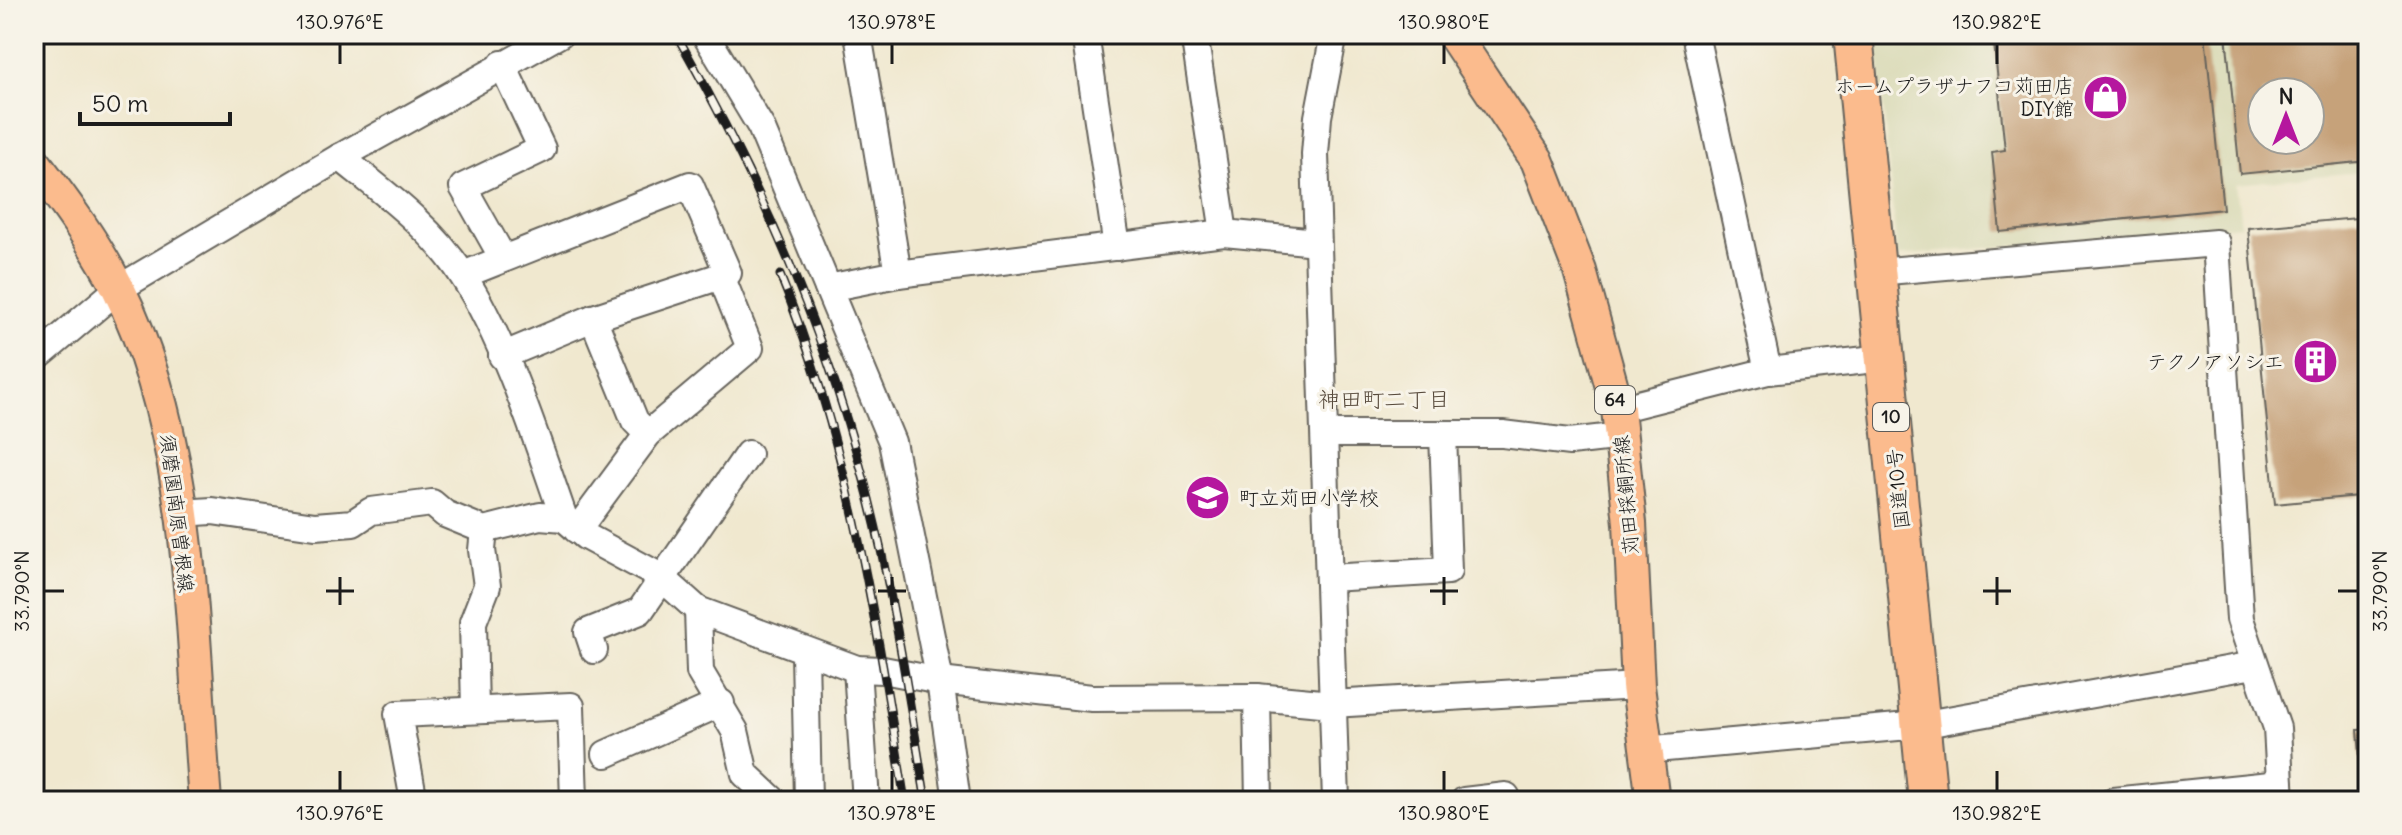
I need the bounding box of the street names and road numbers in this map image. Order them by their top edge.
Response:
road number: 64 [1595,386,1635,414]
road number: 10 [1873,403,1909,431]
street label: 須磨園南原曽根線 [155,432,200,594]
street label: 苅田採銅所線 [1608,434,1643,556]
street label: 国道10号 [1881,447,1914,531]

